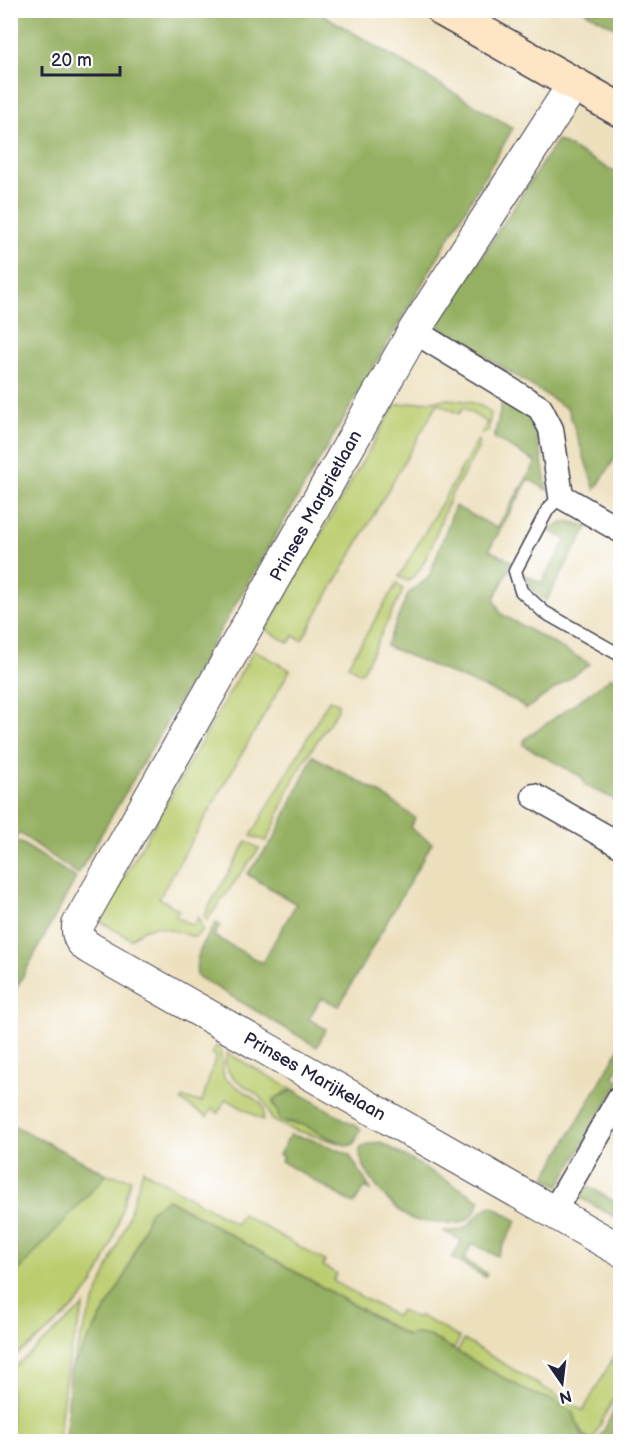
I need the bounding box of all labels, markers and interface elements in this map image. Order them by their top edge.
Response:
scale bar [42,39,120,77]
text: 20 m [51,50,92,71]
street label: Prinses Margrietlaan [266,427,366,585]
street label: Prinses Marijkelaan [240,1028,390,1125]
north arrow [532,1353,592,1413]
text: N [557,1385,573,1407]

